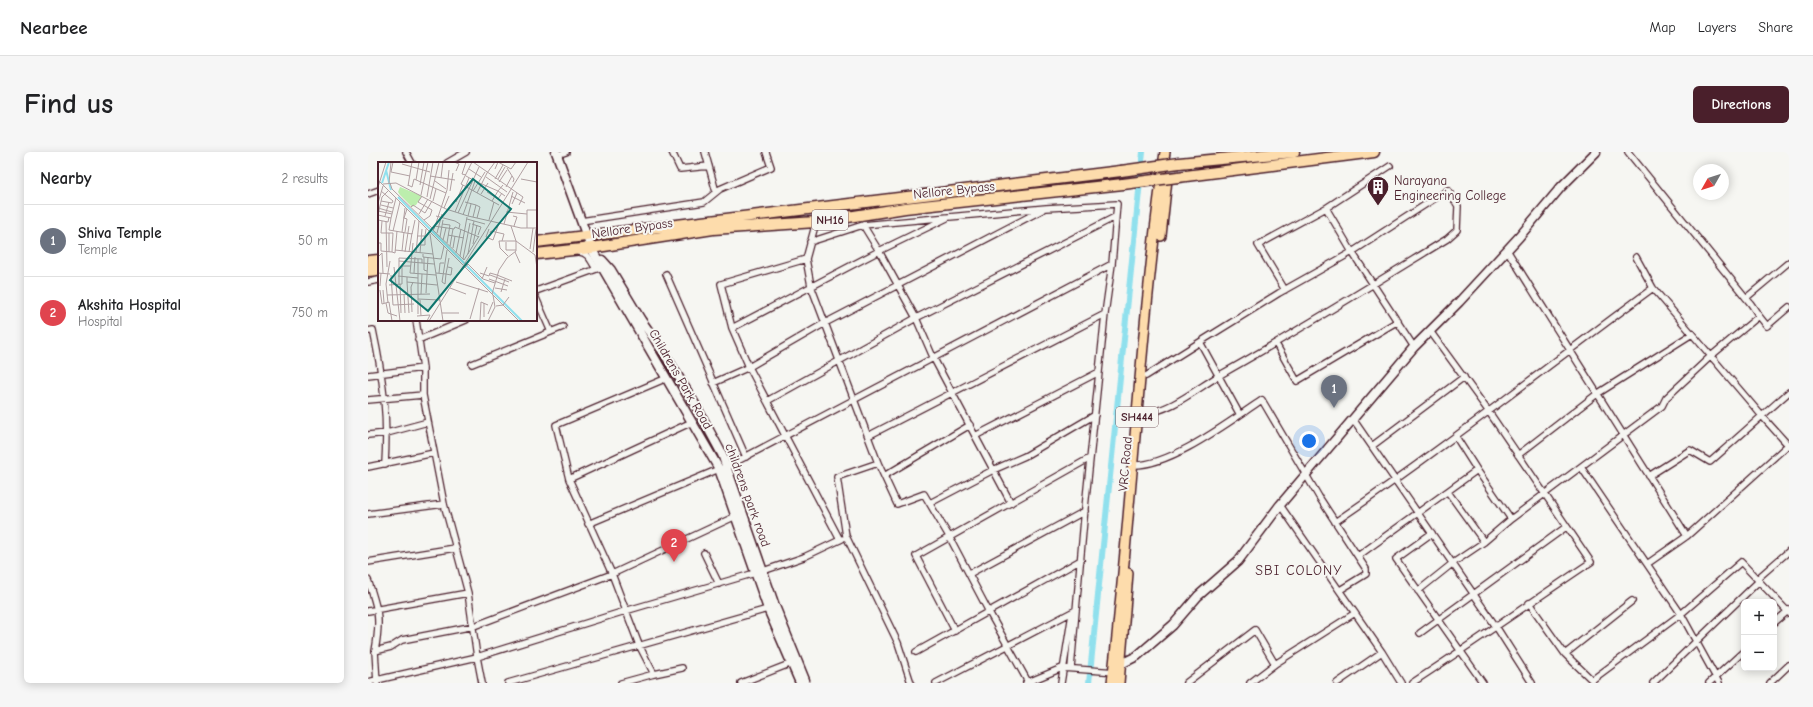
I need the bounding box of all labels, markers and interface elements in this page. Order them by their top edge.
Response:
text: Nearbee [20,17,88,39]
text: Map [1649,19,1676,36]
text: Layers [1698,19,1736,36]
text: Share [1758,19,1793,36]
button: Directions [1693,86,1789,123]
text: Find us [24,88,113,120]
inset map [378,162,537,321]
north arrow [1693,164,1729,200]
text: Nearby [40,169,91,188]
text: 2 results [281,171,328,186]
place label: Narayana Engineering College [1394,173,1507,203]
building icon: Narayana Engineering College [1365,174,1391,207]
street label: Nellore Bypass [913,178,995,202]
road number: NH16 [812,210,848,230]
street label: Nellore Bypass [590,215,674,241]
text: Shiva Temple [78,224,162,242]
text: 1 [50,233,56,248]
text: 50 m [298,233,328,248]
text: Temple [78,242,117,257]
text: Akshita Hospital [78,296,181,314]
text: 2 [50,305,56,320]
text: 750 m [292,305,328,320]
text: Hospital [78,314,122,329]
street label: Childrens Park Road [646,326,716,432]
pin: 1 [1321,375,1347,408]
road number: SH444 [1116,407,1158,427]
your location [1299,431,1319,451]
street label: VRC Road [1115,436,1135,492]
street label: childrens park road [722,441,774,549]
pin: 2 [661,529,687,562]
district label: SBI COLONY [1255,562,1343,579]
map controls [1741,599,1777,671]
button: + [1741,599,1777,635]
button: − [1741,635,1777,671]

